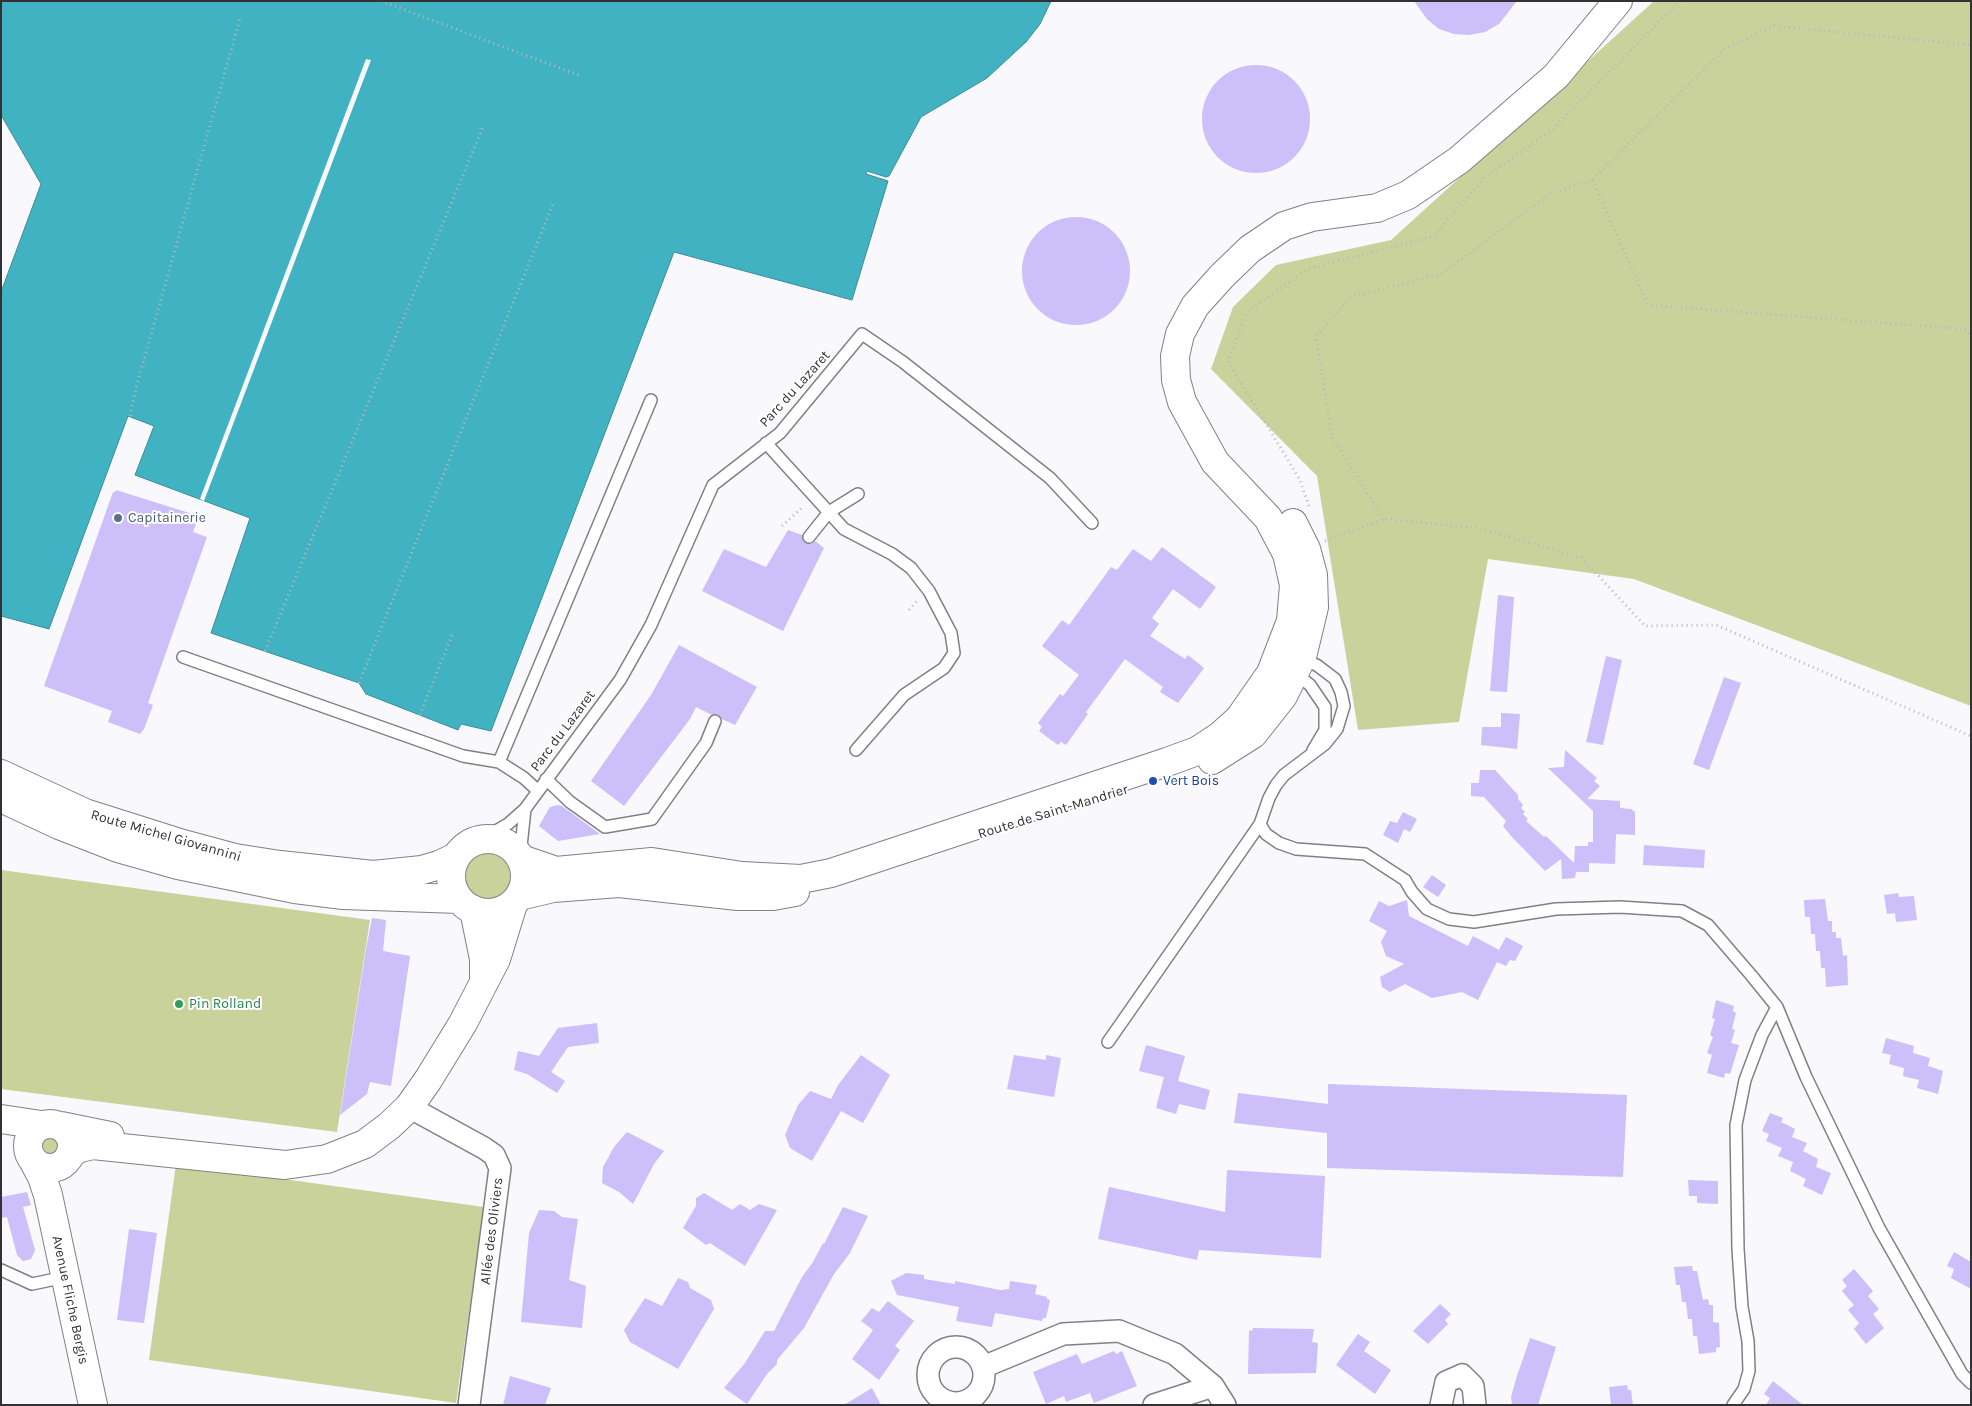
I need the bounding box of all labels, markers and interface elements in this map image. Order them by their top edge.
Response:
street label: Parc du Lazaret [756,347,834,431]
place label: Capitainerie [128,510,206,526]
marker: Capitainerie [112,512,124,524]
street label: Parc du Lazaret [527,687,599,775]
place label: Vert Bois [1163,773,1219,789]
marker: Vert Bois [1147,775,1159,787]
street label: Route de Saint-Mandrier [976,781,1130,843]
street label: Route Michel Giovannini [89,806,243,866]
place label: Pin Rolland [189,996,261,1012]
marker: Pin Rolland [173,998,185,1010]
street label: Allée des Oliviers [477,1177,507,1285]
street label: Avenue Fliche Bergis [48,1234,92,1366]

